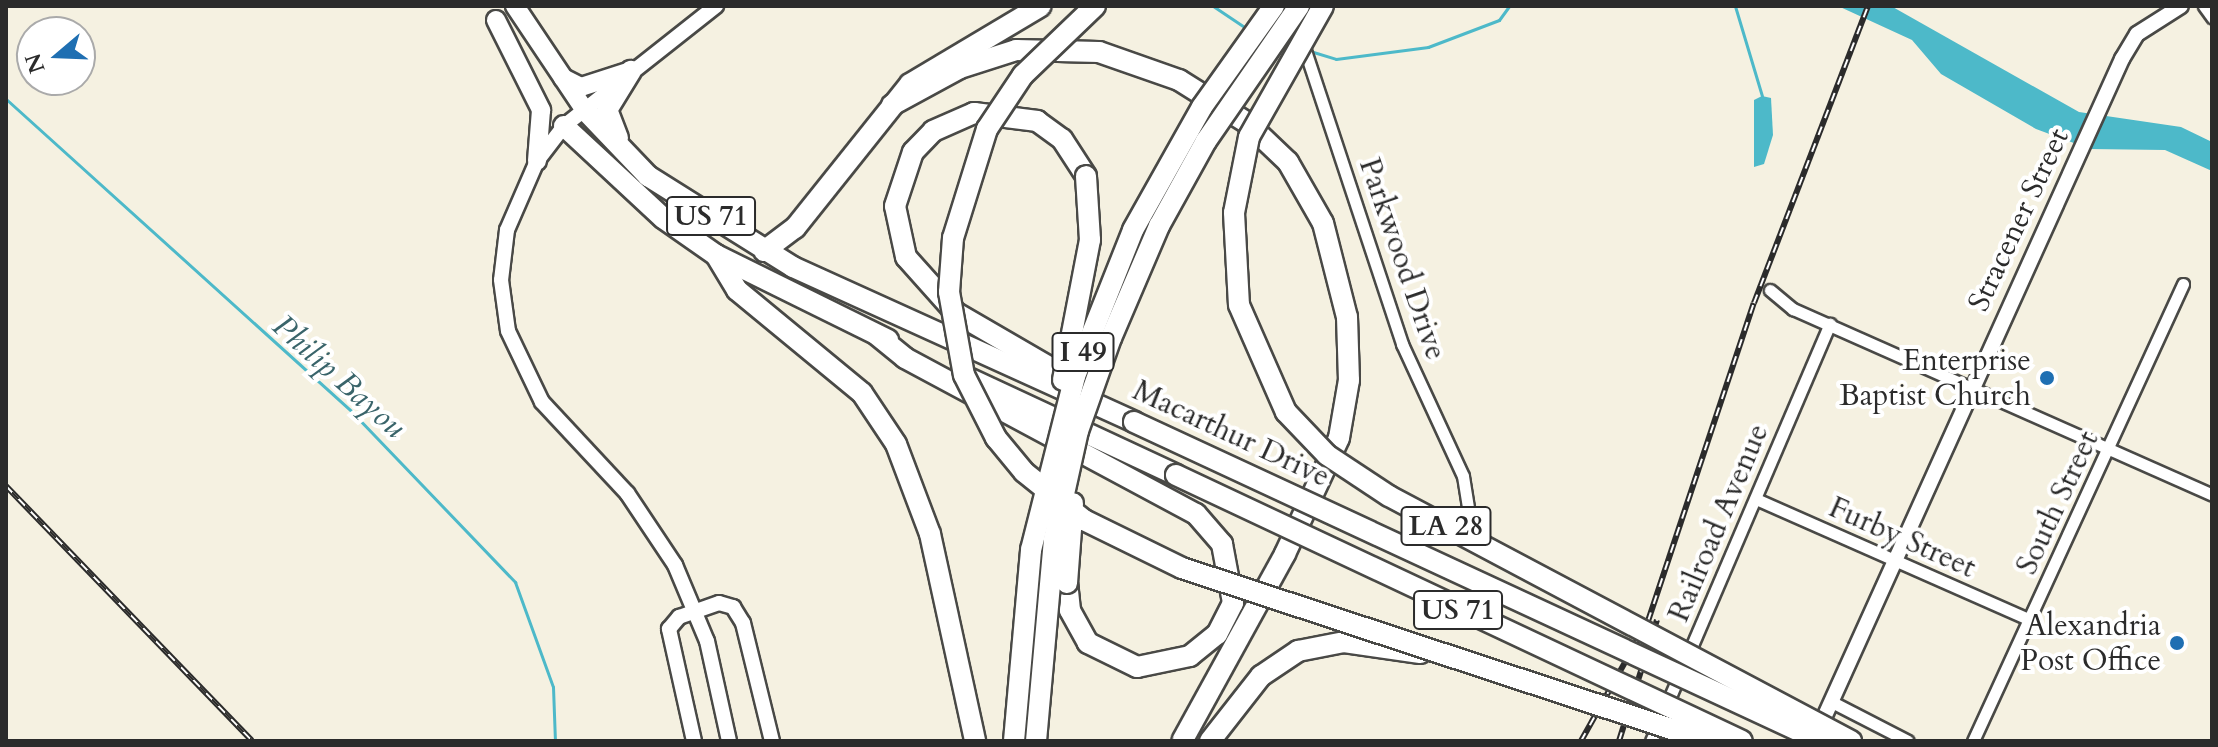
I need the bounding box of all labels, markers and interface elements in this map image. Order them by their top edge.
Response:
north arrow [16,16,96,96]
text: N [18,49,52,77]
street label: Stracener Street [1961,123,2077,317]
street label: Parkwood Drive [1351,154,1453,364]
road number: US 71 [665,192,757,240]
water label: Philip Bayou [264,307,414,447]
road number: I 49 [1051,328,1115,376]
place label: Enterprise Baptist Church [1839,343,2031,414]
marker: Enterprise Baptist Church [2038,369,2056,387]
street label: Macarthur Drive [1127,373,1335,495]
street label: Railroad Avenue [1661,419,1777,627]
street label: South Street [2009,426,2107,580]
street label: Furby Street [1823,490,1981,586]
road number: LA 28 [1400,502,1492,550]
road number: US 71 [1412,586,1504,634]
place label: Alexandria Post Office [2020,608,2161,678]
marker: Alexandria Post Office [2168,634,2186,652]

